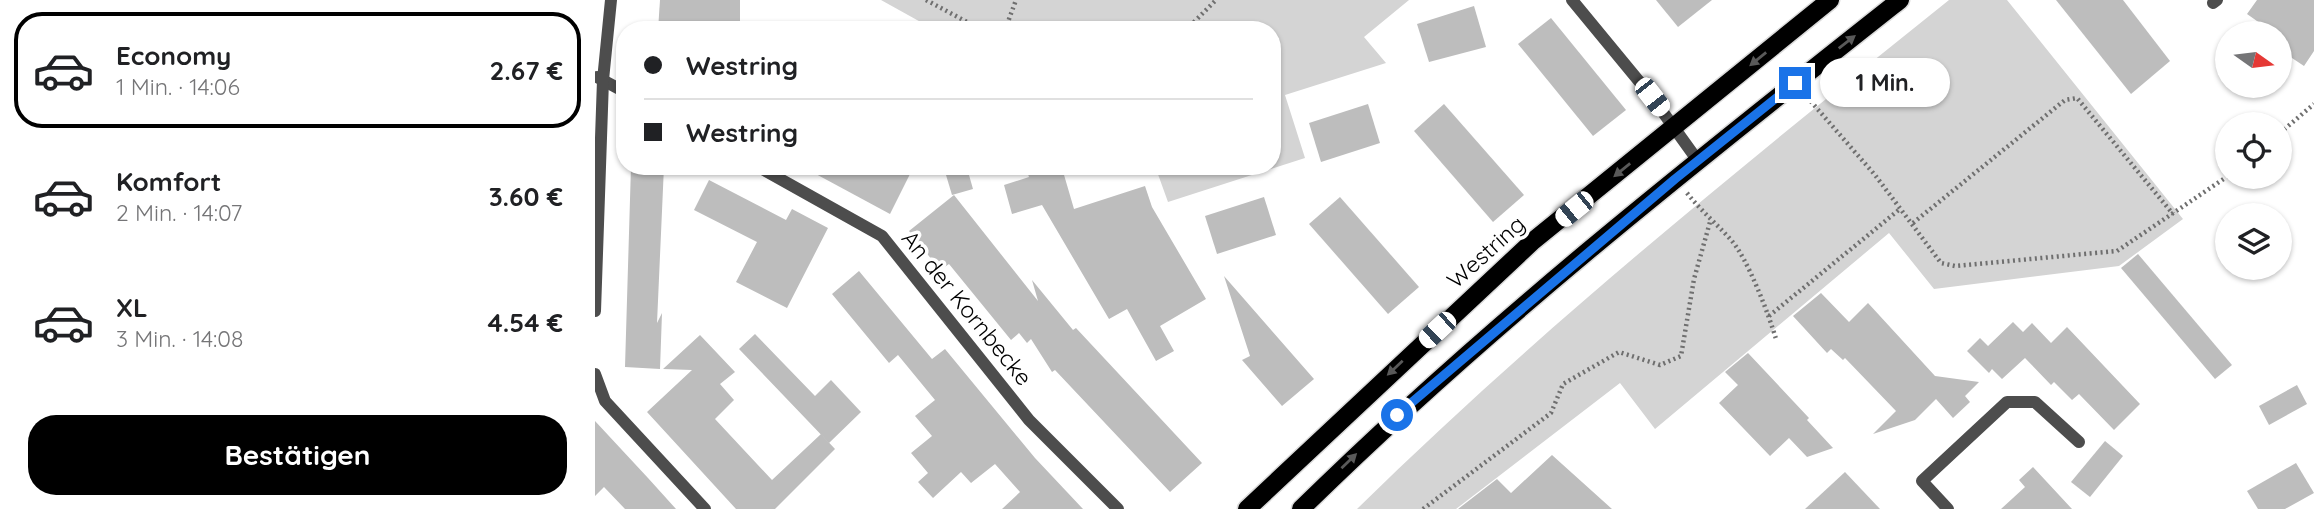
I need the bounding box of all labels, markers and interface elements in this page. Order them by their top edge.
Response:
north arrow [2215,21,2293,98]
map controls [2215,21,2292,280]
one-way arrow [1838,34,1856,49]
icon: car [32,39,95,102]
text: Economy [116,39,231,72]
text: Westring [686,49,798,82]
one-way arrow [1750,51,1767,66]
text: 2.67 € [489,54,563,87]
callout: 1 Min. [1819,58,1949,108]
route end [1779,67,1811,99]
text: 1 Min. [1855,68,1915,97]
text: 1 Min. · 14:06 [116,72,240,101]
car [1631,74,1674,120]
button: locate [2215,112,2292,189]
text: Westring [686,116,798,149]
one-way arrow [1614,163,1632,178]
icon: car [32,165,95,228]
text: Komfort [116,165,221,198]
text: 3.60 € [489,180,563,213]
car [1552,188,1597,230]
text: 2 Min. · 14:07 [116,198,242,227]
button: layers [2215,203,2292,280]
street label: Westring [1441,209,1531,294]
street label: An der Kornbecke [896,224,1039,391]
icon: car [32,291,95,354]
text: XL [116,291,148,324]
text: 4.54 € [487,306,563,339]
car [1415,308,1460,352]
text: 3 Min. · 14:08 [116,324,243,353]
one-way arrow [1386,360,1404,376]
route start [1381,399,1413,431]
button: Bestätigen [28,415,567,495]
one-way arrow [1341,453,1358,470]

